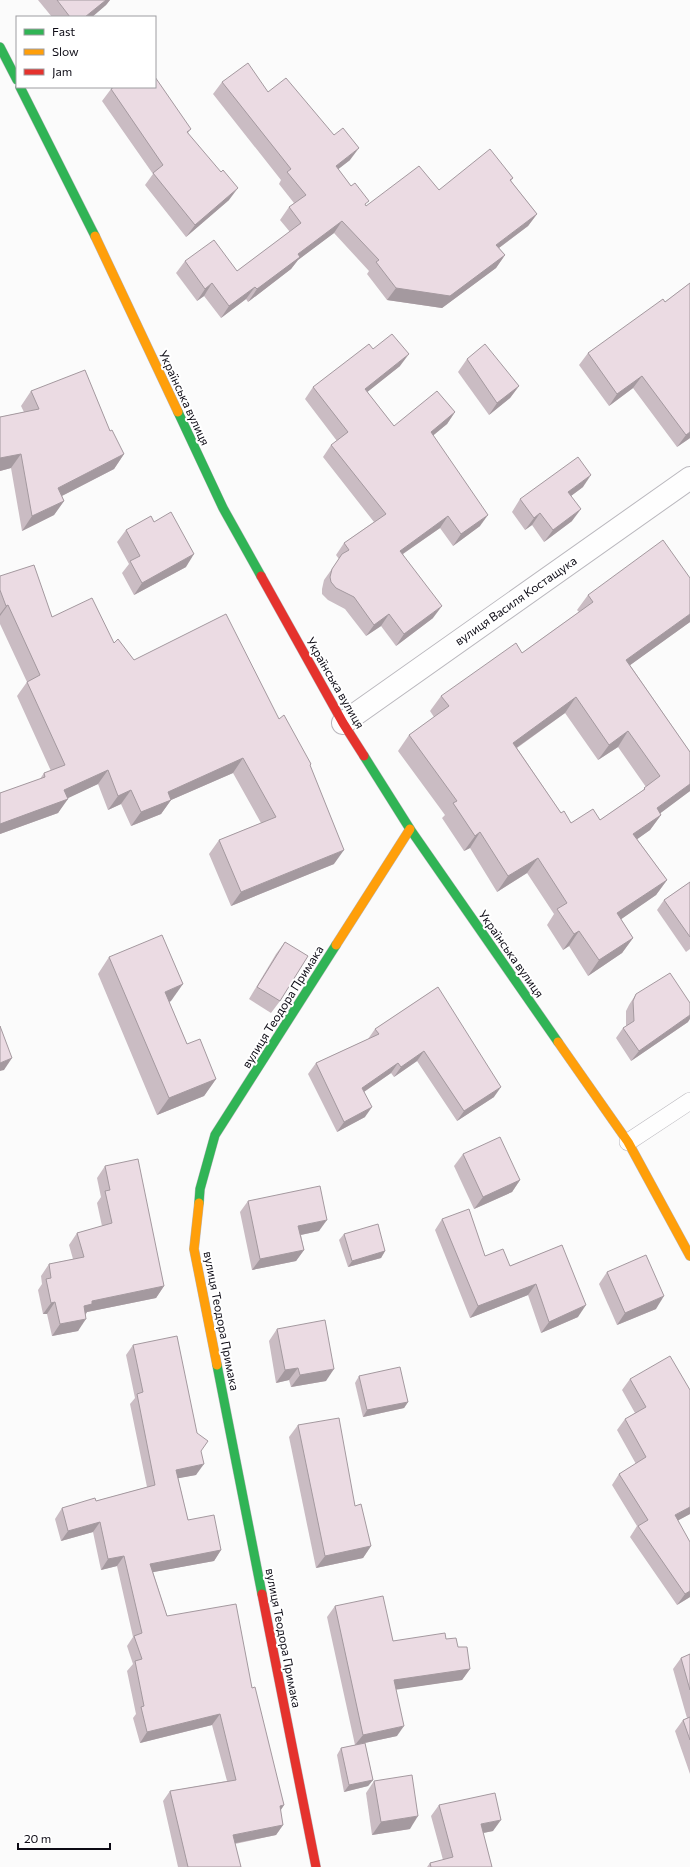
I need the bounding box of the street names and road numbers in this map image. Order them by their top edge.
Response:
street label: Українська вулиця [157,348,213,447]
street label: вулиця Василя Костащука [452,553,579,648]
street label: Українська вулиця [304,634,368,731]
street label: Українська вулиця [476,907,547,1000]
street label: вулиця Теодора Примака [239,943,326,1070]
street label: вулиця Теодора Примака [202,1250,242,1392]
street label: вулиця Теодора Примака [264,1567,304,1709]

